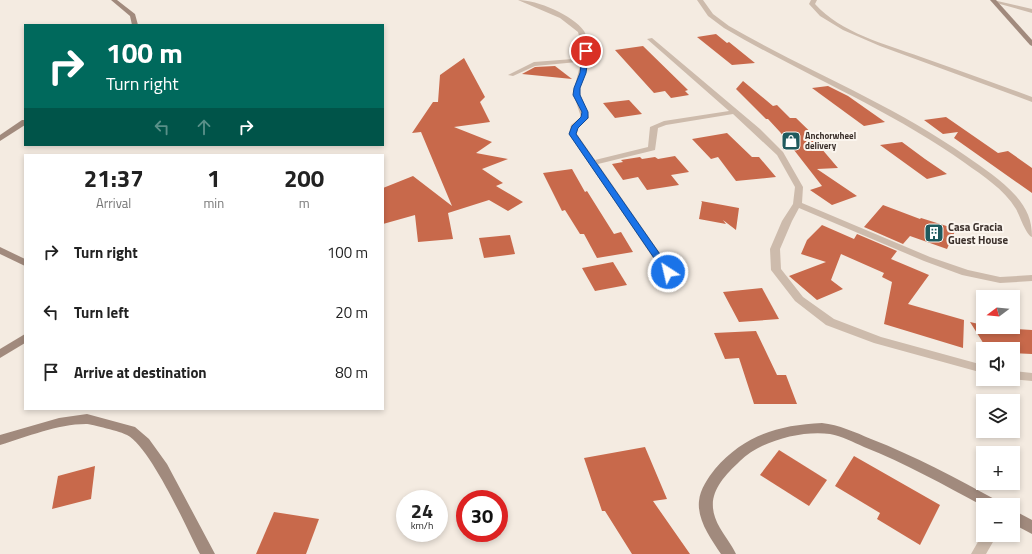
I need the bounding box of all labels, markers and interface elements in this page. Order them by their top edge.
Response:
text: 100 m [106,31,183,74]
pin [569,34,603,68]
icon: right [40,40,92,92]
icon: arrive [575,40,597,62]
text: Turn right [106,70,179,97]
icon: left [151,116,173,138]
icon: ahead [193,116,215,138]
icon: right [235,116,257,138]
place label: Anchorwheel delivery [805,129,856,152]
shop icon: Anchorwheel delivery [780,130,802,152]
text: 21:37 [84,160,144,196]
text: 1 [207,160,221,196]
text: 200 [284,160,324,196]
text: Arrival [96,193,131,213]
text: min [203,193,224,213]
text: m [299,193,310,213]
place label: Casa Gracia Guest House [948,219,1009,248]
building icon: Casa Gracia Guest House [923,222,945,244]
icon: right [40,241,62,263]
text: Turn right [74,241,138,264]
text: 100 m [327,241,368,264]
position arrow [647,251,689,293]
north arrow [976,290,1020,334]
map controls [976,290,1020,542]
icon: left [40,301,62,323]
text: Turn left [74,301,129,324]
text: 20 m [335,301,368,324]
button: sound [976,342,1020,386]
icon: arrive [40,361,62,383]
text: Arrive at destination [74,361,207,384]
text: 80 m [335,361,368,384]
button: layers [976,394,1020,438]
button: + [976,446,1020,490]
speed limit sign: 30 [456,490,508,542]
text: 24 [411,495,433,526]
button: − [976,498,1020,542]
text: km/h [411,518,433,533]

